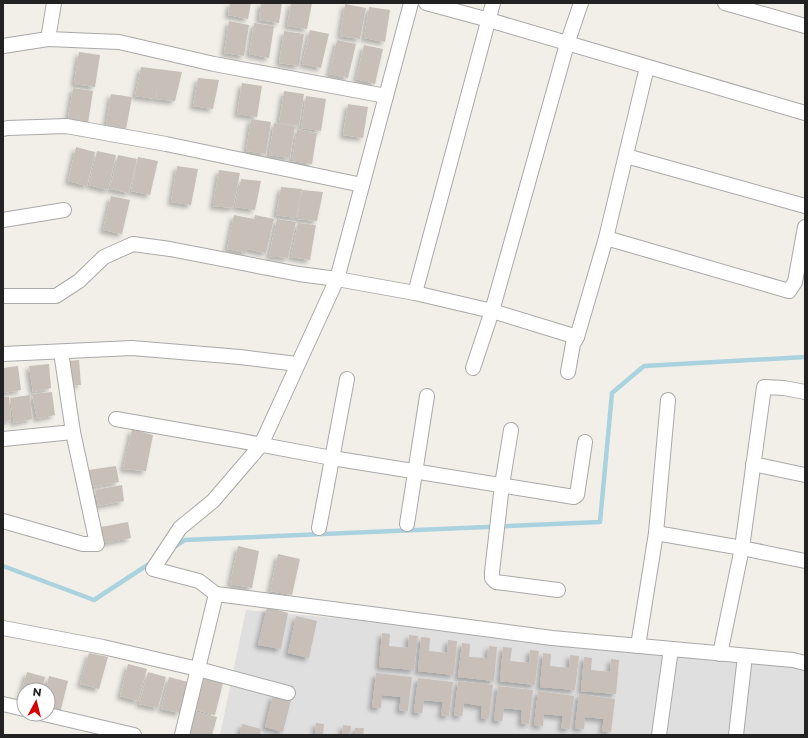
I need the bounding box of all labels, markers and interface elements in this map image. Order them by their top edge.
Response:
north arrow [16,682,56,722]
text: N [32,685,42,700]

